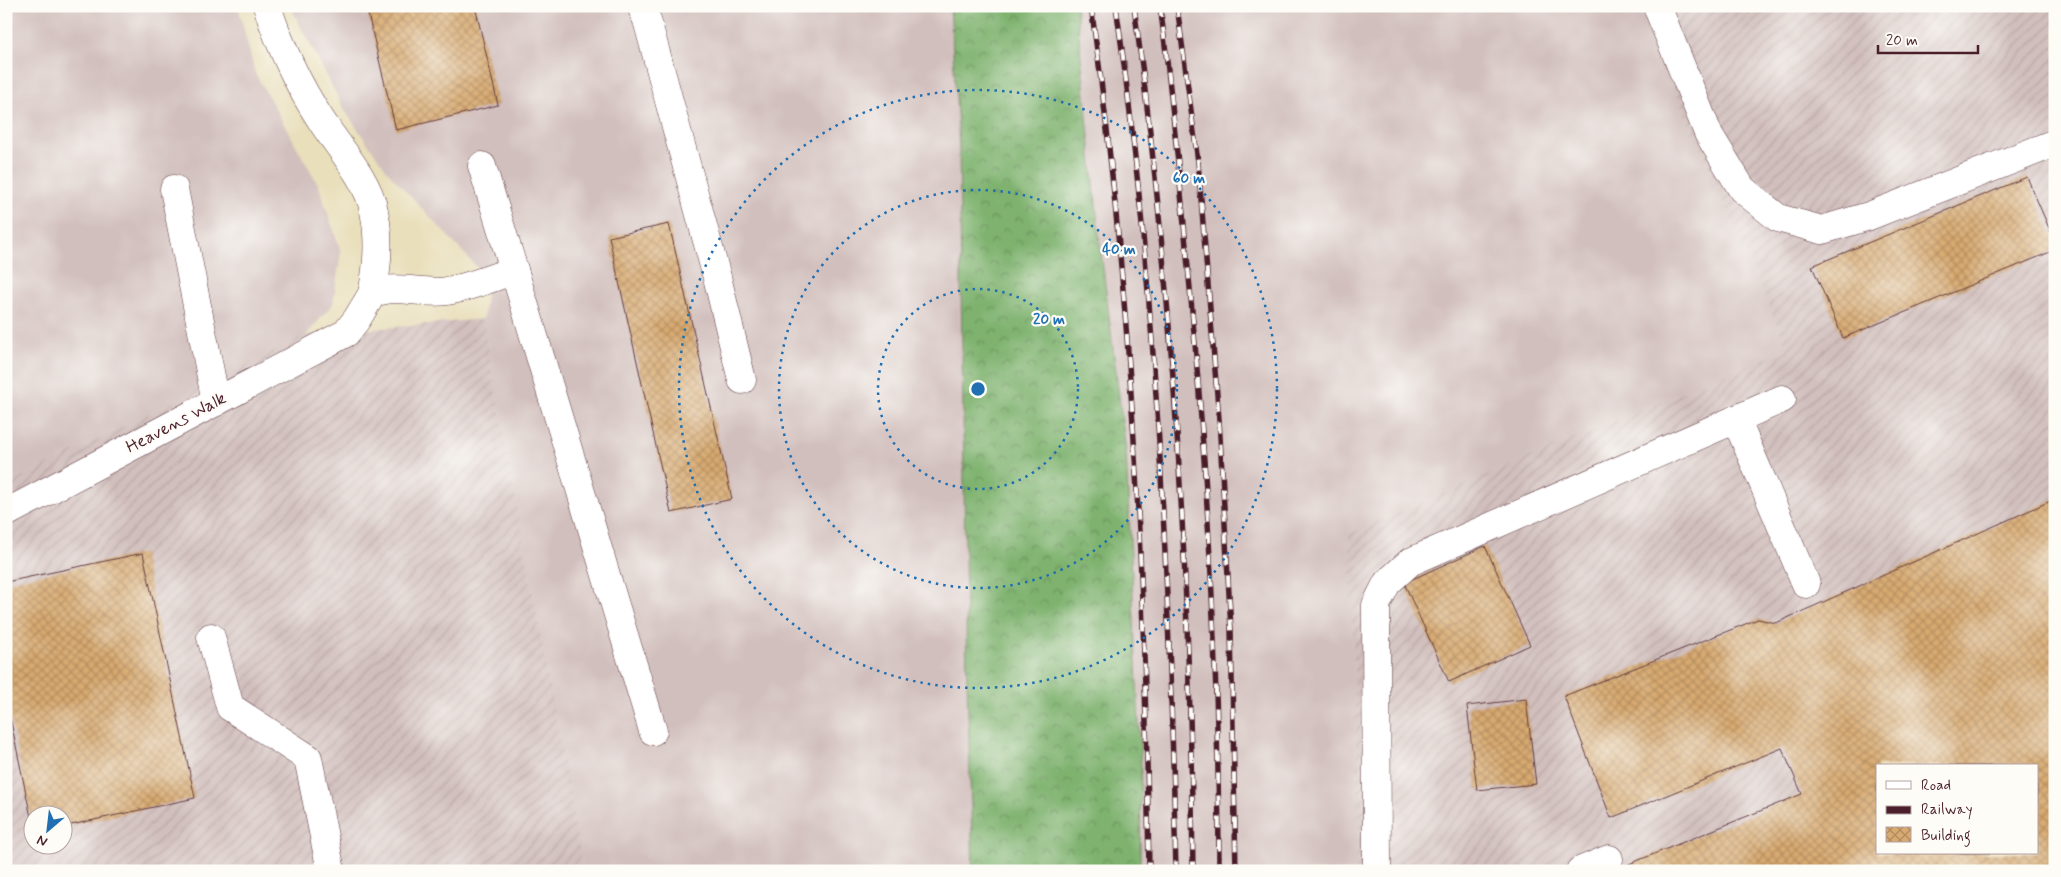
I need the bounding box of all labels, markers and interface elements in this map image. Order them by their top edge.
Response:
scale bar [1878,22,1978,54]
text: 20 m [1886,31,1918,51]
text: 60 m [1173,169,1205,189]
text: 40 m [1102,240,1136,260]
text: 20 m [1033,310,1065,330]
centre of rings [969,380,987,398]
street label: Heavens Walk [122,387,230,459]
legend [1876,764,2038,854]
text: Road [1921,776,1951,796]
text: Railway [1921,800,1973,820]
north arrow [22,804,72,854]
text: Building [1921,826,1971,847]
text: N [34,830,51,851]

